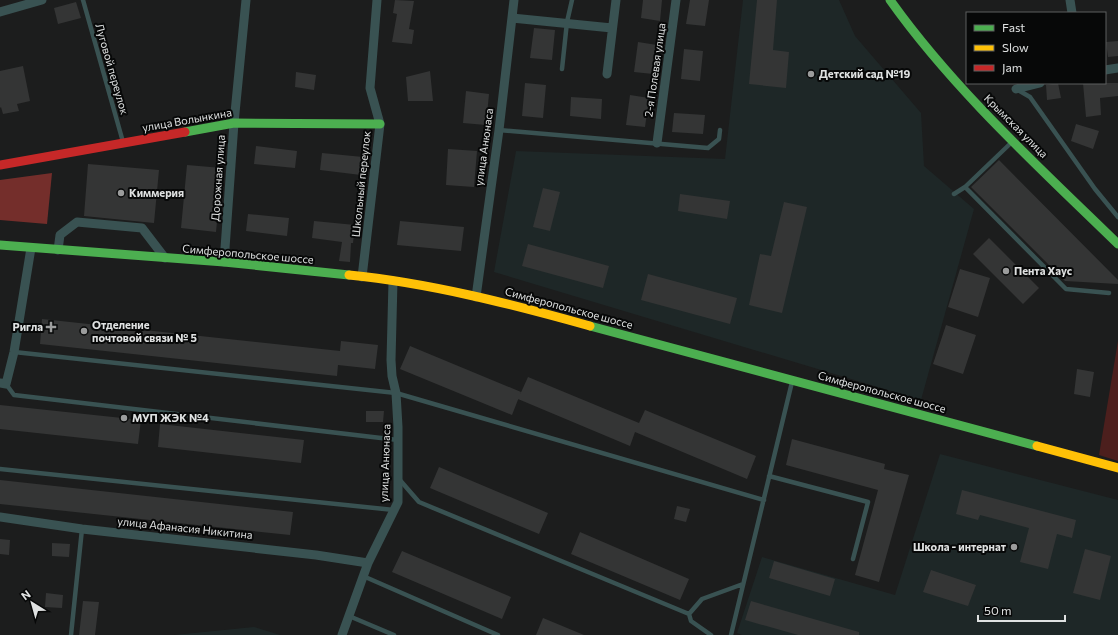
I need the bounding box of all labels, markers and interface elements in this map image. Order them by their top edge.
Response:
legend [966,12,1106,84]
text: Fast [1002,20,1025,34]
street label: Луговой переулок [93,22,132,116]
street label: 2-я Полевая улица [641,22,668,118]
text: Slow [1002,40,1029,54]
text: Jam [1002,60,1022,75]
place label: Детский сад №19 [819,67,910,80]
marker: Детский сад №19 [806,69,816,79]
street label: Крымская улица [982,91,1051,160]
street label: улица Волынкина [141,105,233,134]
street label: улица Анюнаса [472,107,495,187]
street label: Школьный переулок [348,130,373,238]
street label: Дорожная улица [208,134,227,222]
place label: Киммерия [129,186,184,199]
marker: Киммерия [116,188,126,198]
street label: Симферопольское шоссе [182,241,314,266]
place label: Пента Хаус [1014,264,1072,277]
marker: Пента Хаус [1001,266,1011,276]
street label: Симферопольское шоссе [504,284,635,331]
place label: Отделение почтовой связи № 5 [92,318,197,344]
place label: Ригла [13,320,43,333]
marker: Ригла [46,322,56,332]
marker: Отделение почтовой связи № 5 [79,326,89,336]
street label: Симферопольское шоссе [817,368,948,415]
place label: МУП ЖЭК №4 [132,411,209,424]
marker: МУП ЖЭК №4 [119,413,129,423]
street label: улица Анюнаса [377,424,392,502]
street label: улица Афанасия Никитина [117,514,253,541]
place label: Школа - интернат [913,540,1007,553]
marker: Школа - интернат [1009,542,1019,552]
north arrow [12,583,52,623]
text: N [18,587,33,602]
scale bar [978,597,1065,623]
text: 50 m [984,603,1012,617]

